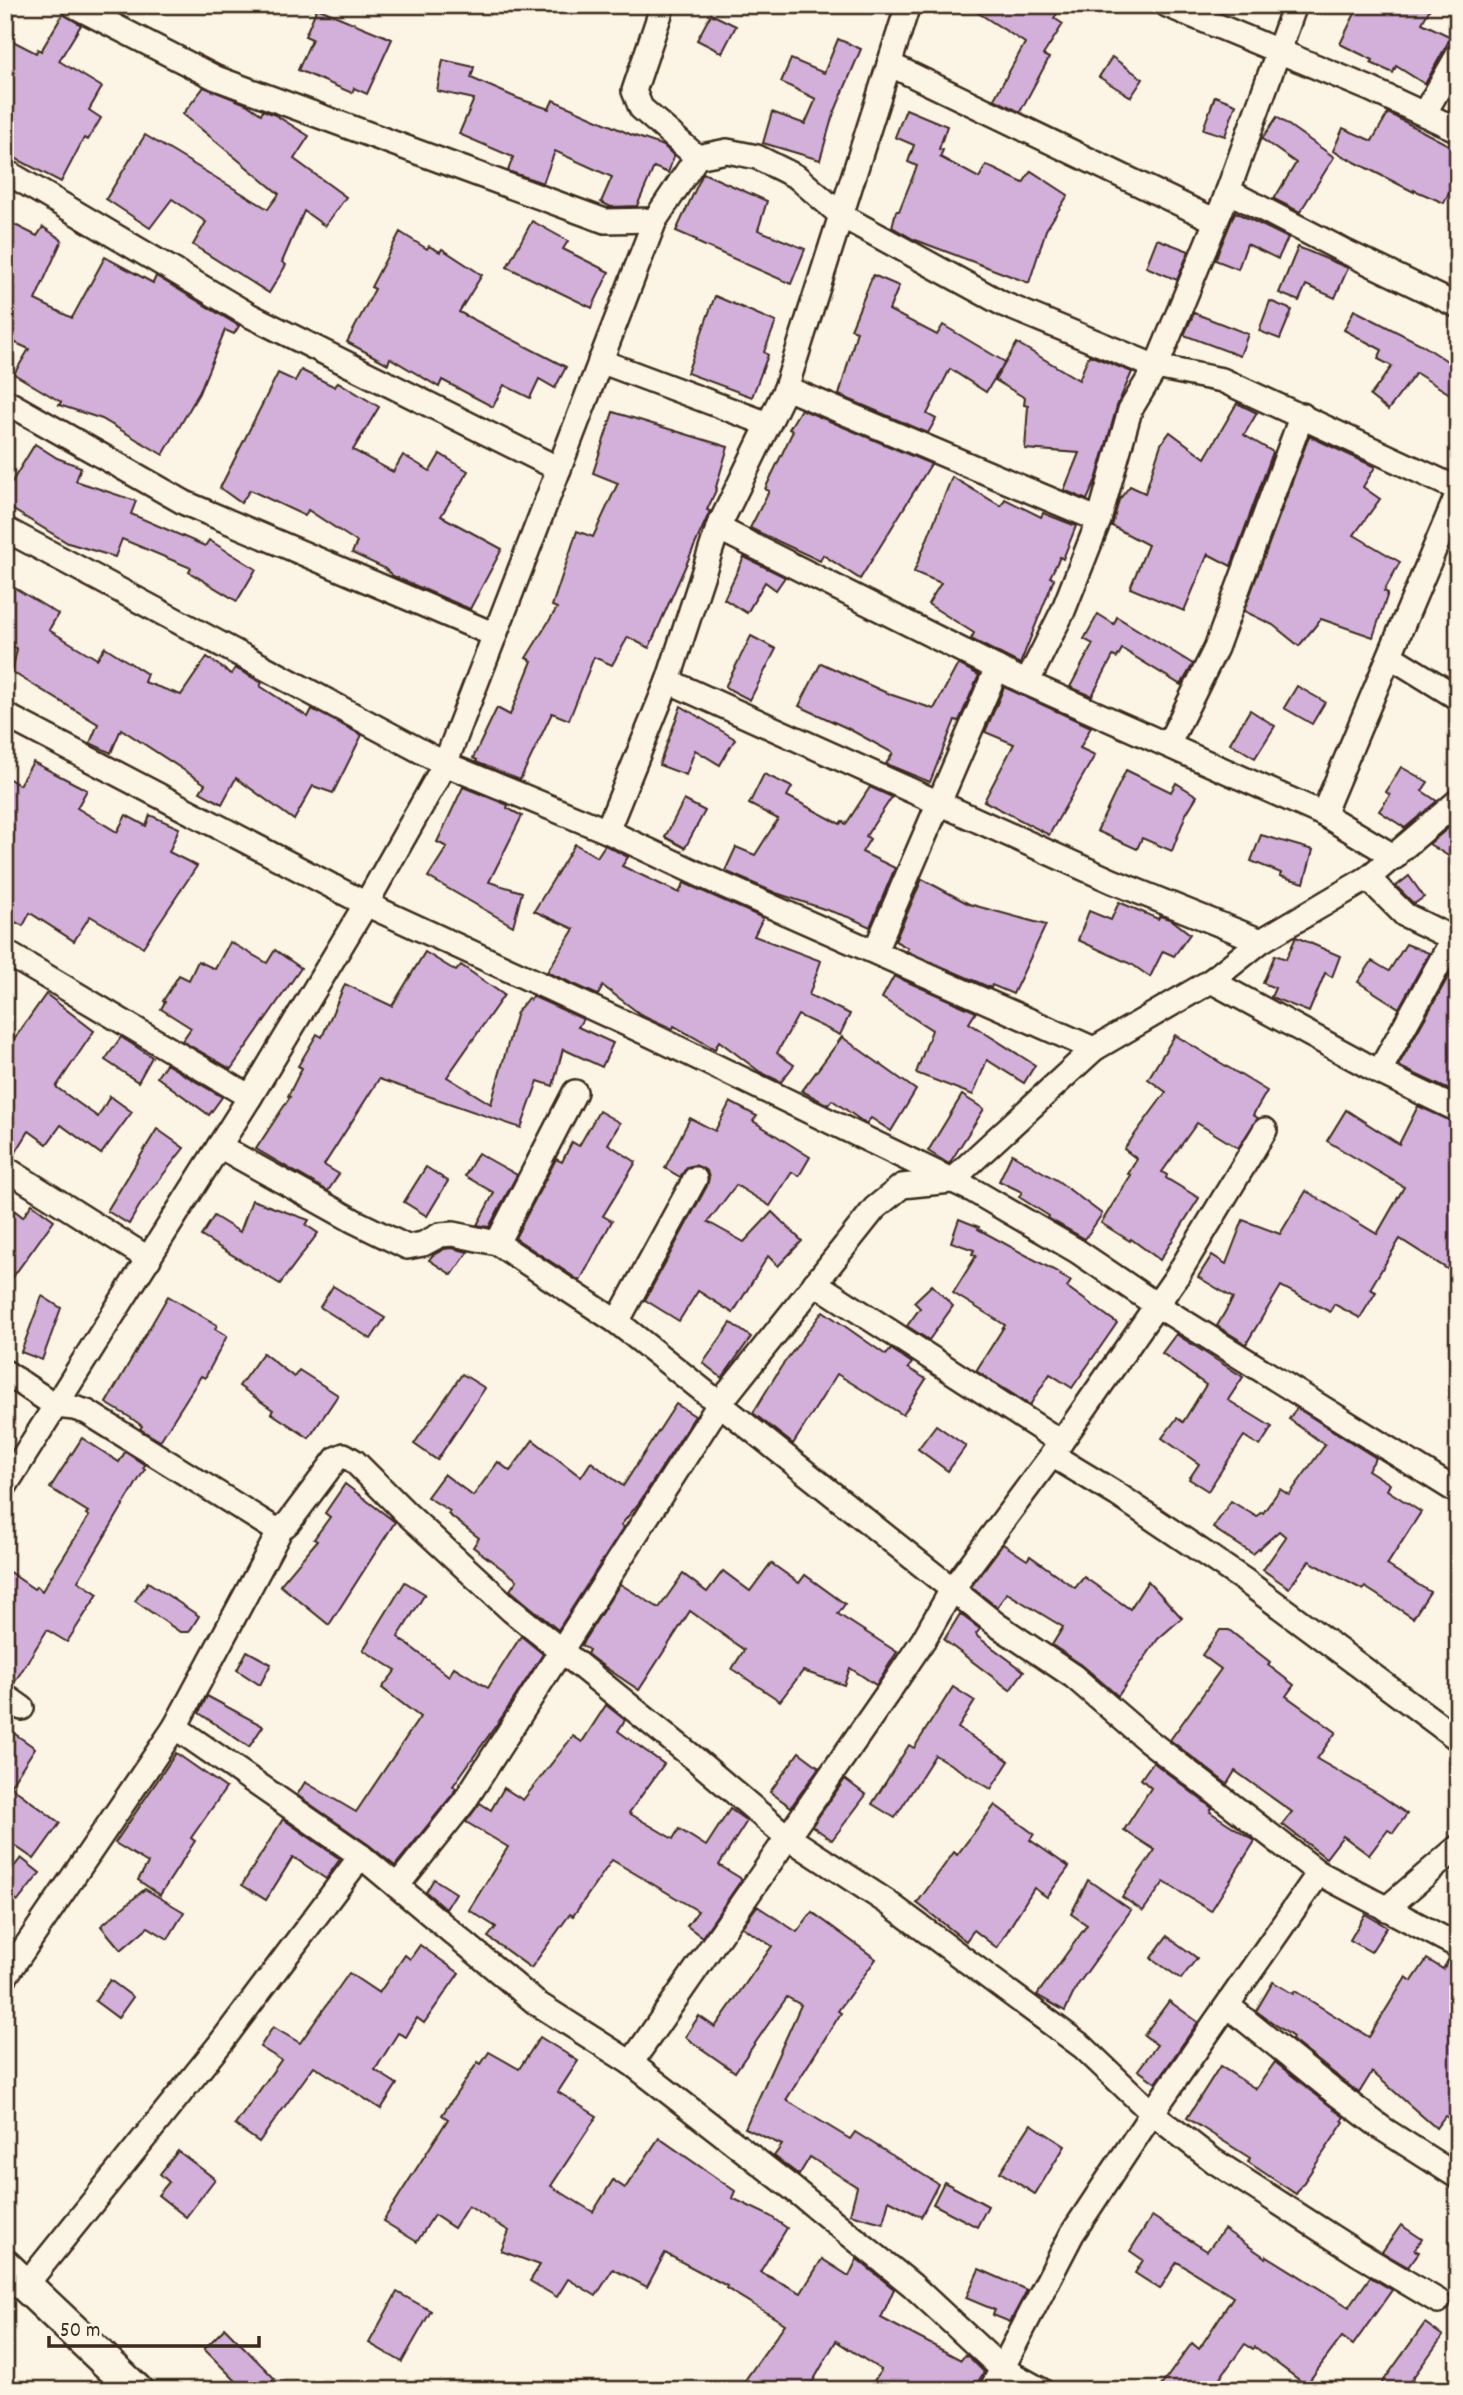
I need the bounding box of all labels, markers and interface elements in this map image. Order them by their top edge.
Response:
scale bar [49,2304,259,2348]
text: 50 m [60,2317,100,2347]

